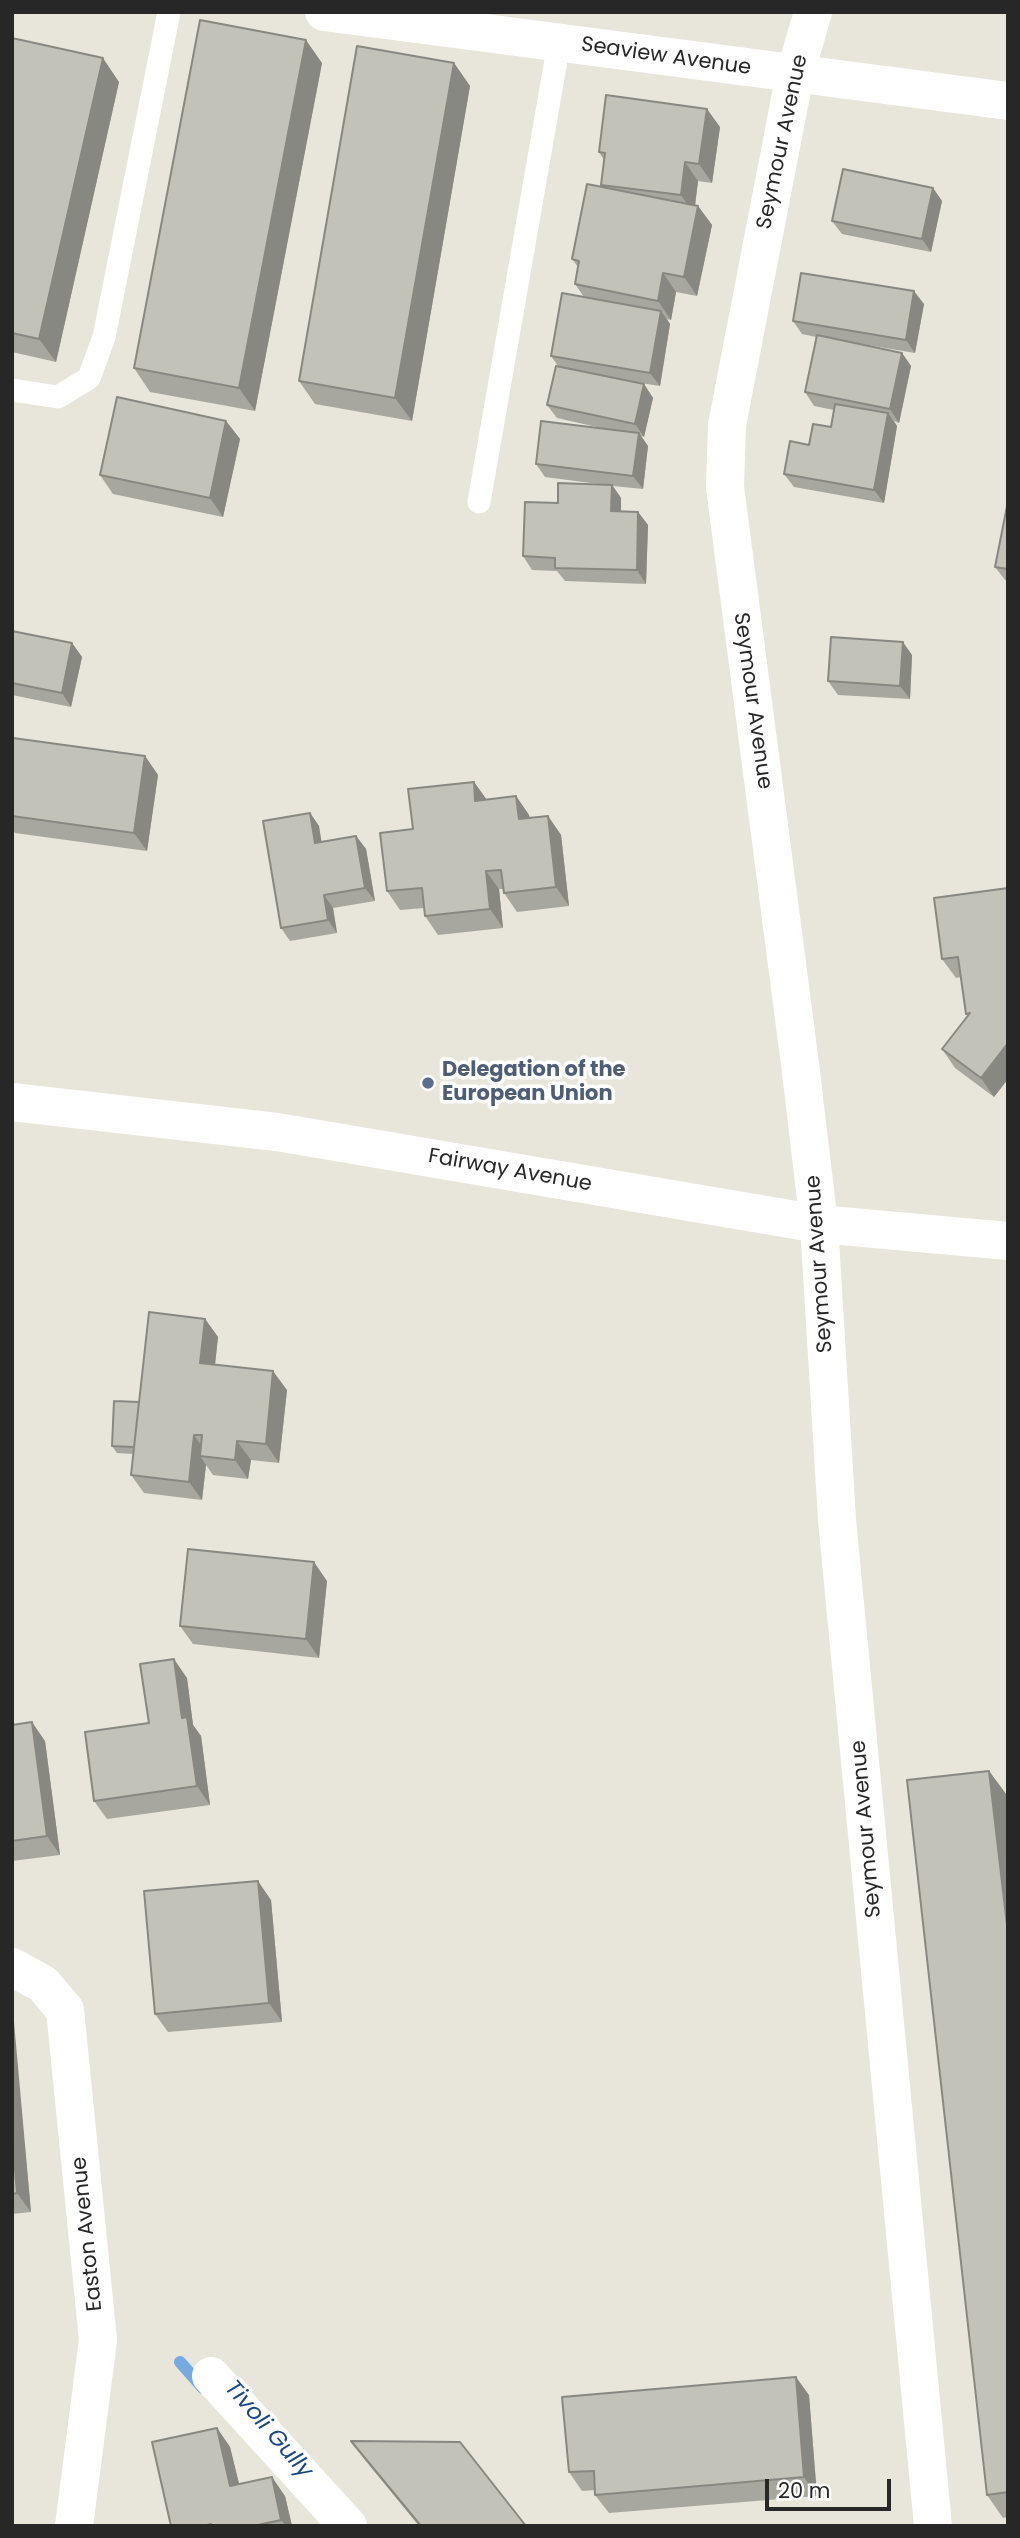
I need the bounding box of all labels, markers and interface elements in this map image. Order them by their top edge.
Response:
street label: Seaview Avenue [579,33,753,81]
street label: Seymour Avenue [752,52,814,232]
street label: Seymour Avenue [727,611,777,791]
place label: Delegation of the European Union [442,1058,626,1108]
marker: Delegation of the European Union [420,1075,436,1091]
street label: Fairway Avenue [426,1144,594,1198]
street label: Seymour Avenue [801,1174,839,1354]
street label: Seymour Avenue [847,1739,887,1919]
street label: Easton Avenue [67,2156,109,2312]
water label: Tivoli Gully [218,2375,318,2485]
scale bar [768,2464,894,2508]
text: 20 m [778,2476,831,2505]

